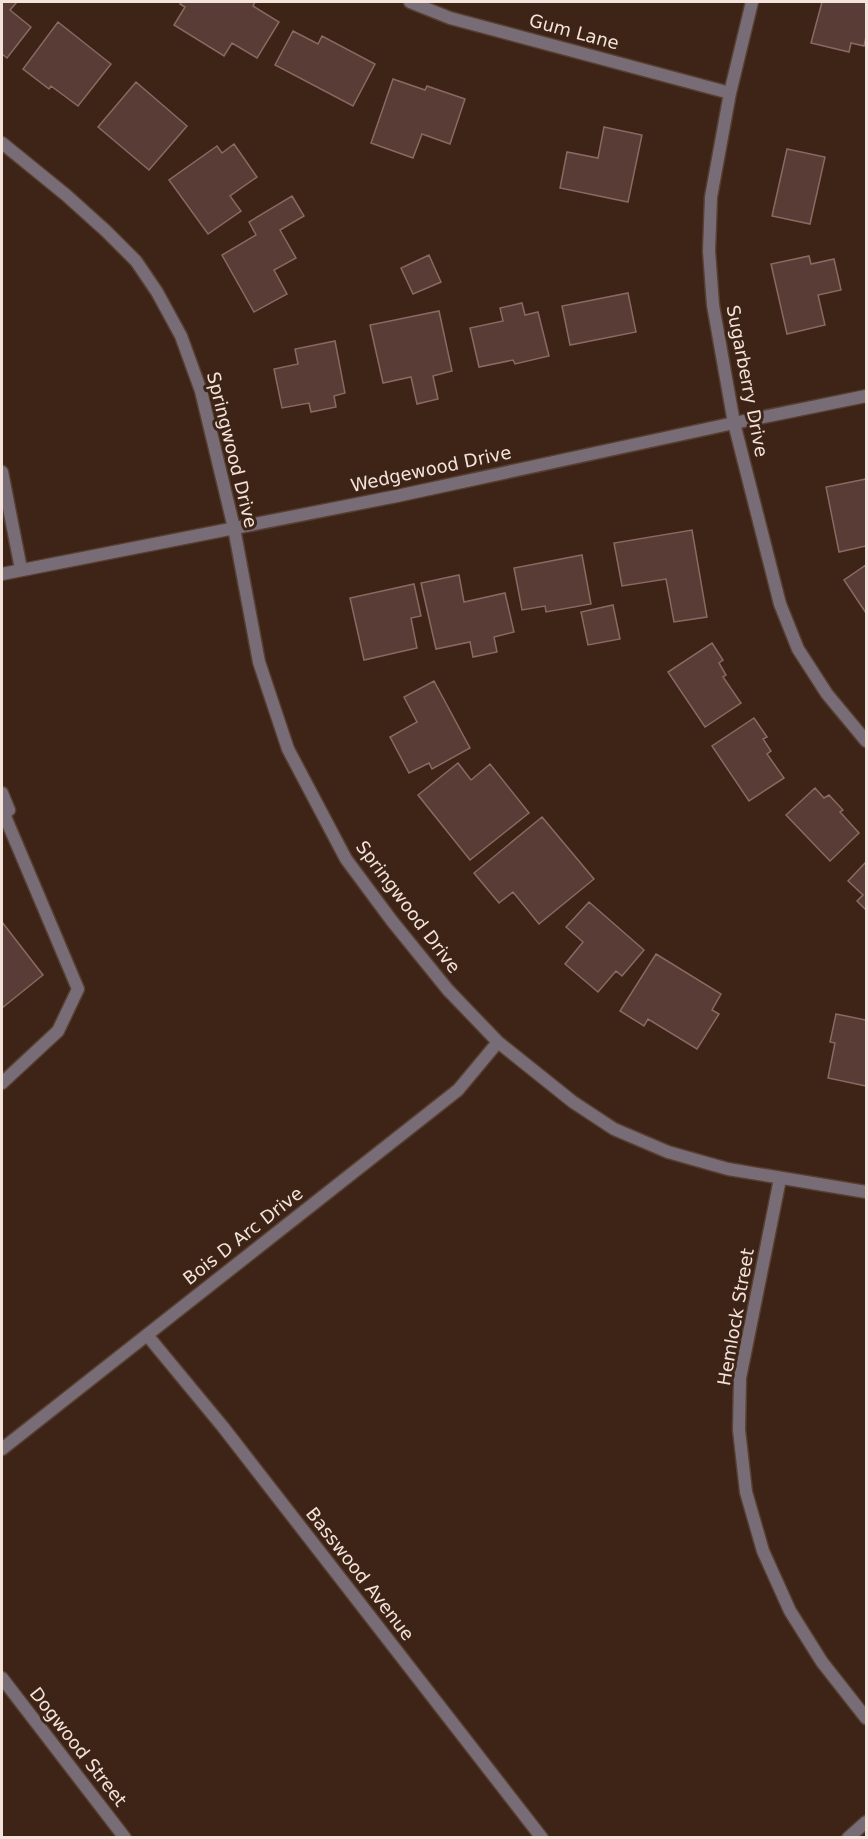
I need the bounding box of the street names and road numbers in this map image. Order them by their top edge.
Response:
street label: Gum Lane [527,9,621,54]
street label: Sugarberry Drive [722,303,772,459]
street label: Springwood Drive [203,370,262,530]
street label: Wedgewood Drive [349,441,513,496]
street label: Springwood Drive [352,836,465,977]
street label: Bois D Arc Drive [179,1182,307,1289]
street label: Hemlock Street [713,1247,758,1387]
street label: Basswood Avenue [302,1503,419,1644]
street label: Dogwood Street [26,1683,131,1810]

